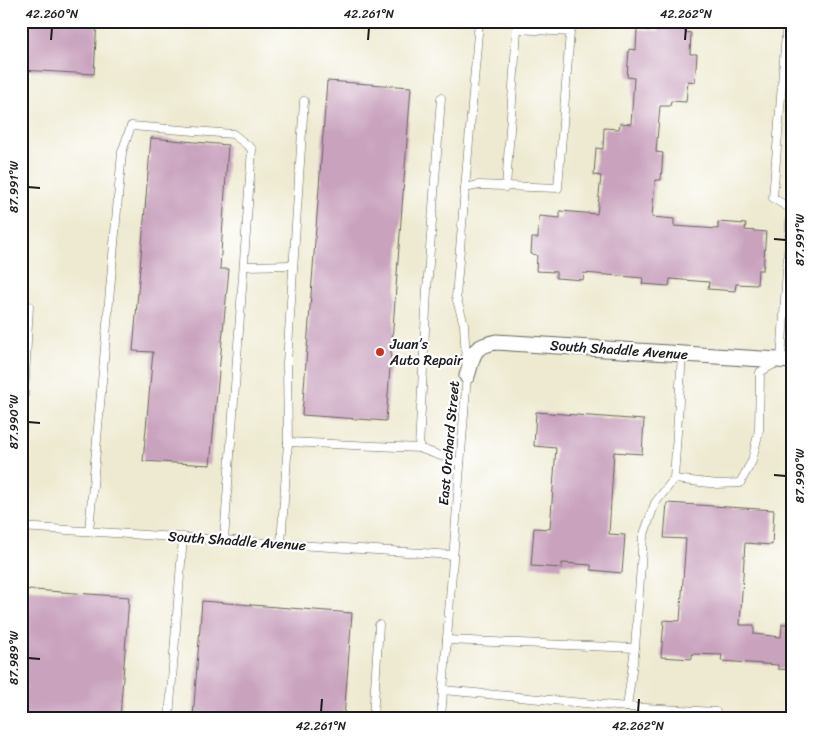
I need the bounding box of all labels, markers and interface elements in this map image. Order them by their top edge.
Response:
text: 42.260°N [26,3,79,25]
text: 42.261°N [344,3,395,25]
text: 42.262°N [660,3,713,25]
text: 87.991°W [3,160,25,213]
text: 87.991°W [789,213,811,266]
place label: Juan’s Auto Repair [389,332,464,373]
street label: South Shaddle Avenue [549,333,689,367]
marker: Juan’s Auto Repair [374,346,386,358]
street label: East Orchard Street [431,380,467,506]
text: 87.990°W [3,394,25,449]
text: 87.990°W [789,448,811,503]
street label: South Shaddle Avenue [167,524,307,558]
text: 87.989°W [3,630,25,685]
text: 42.261°N [296,715,347,737]
text: 42.262°N [612,715,665,737]

